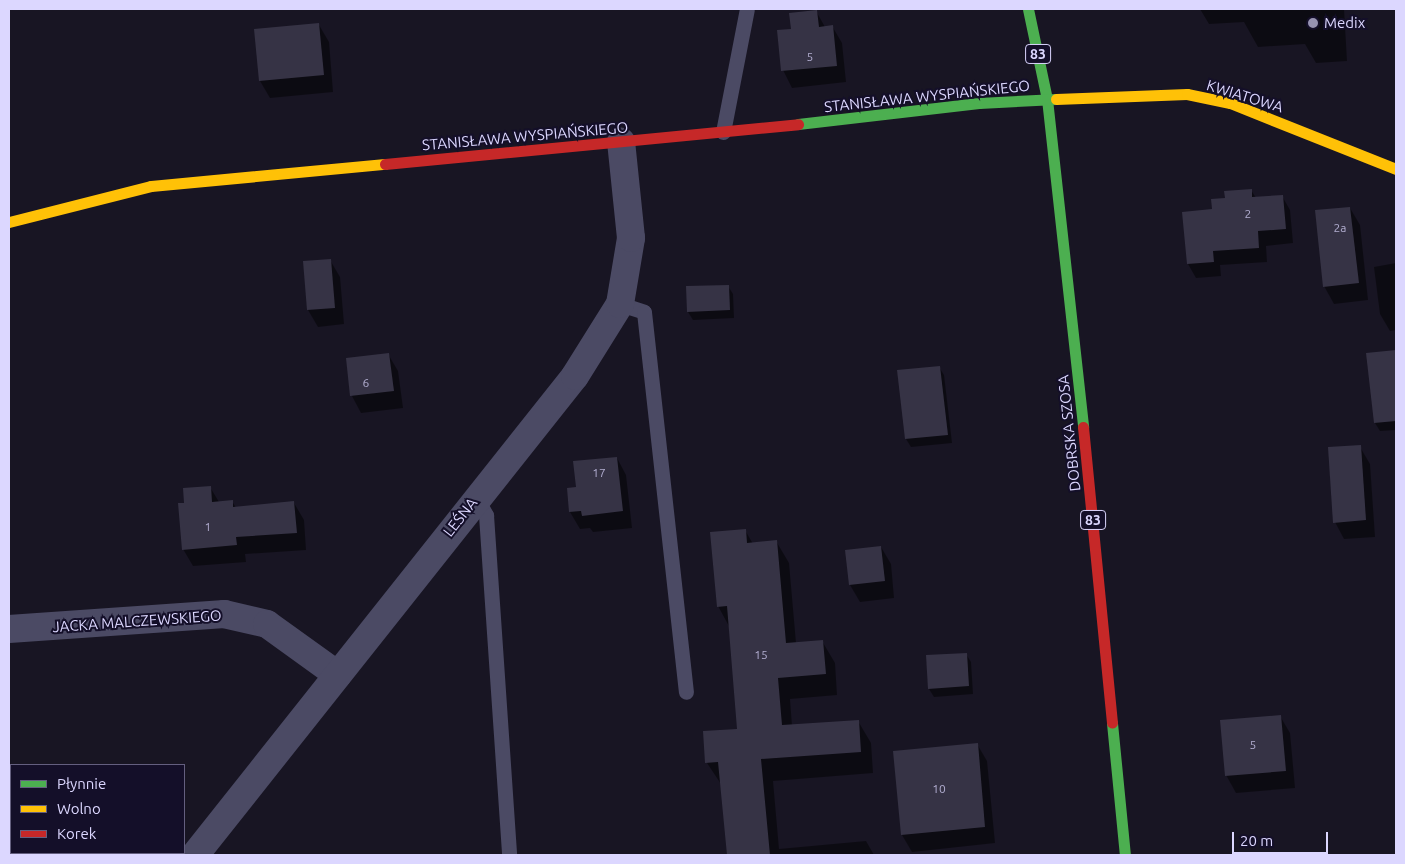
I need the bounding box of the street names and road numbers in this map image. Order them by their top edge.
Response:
road number: 83 [1024,42,1052,66]
street label: STANISŁAWA WYSPIAŃSKIEGO [823,76,1031,116]
street label: KWIATOWA [1205,76,1285,116]
street label: STANISŁAWA WYSPIAŃSKIEGO [421,118,629,154]
street label: DOBRSKA SZOSA [1054,374,1084,492]
street label: LEŚNA [439,494,481,540]
road number: 83 [1079,508,1107,532]
street label: JACKA MALCZEWSKIEGO [52,606,222,636]

